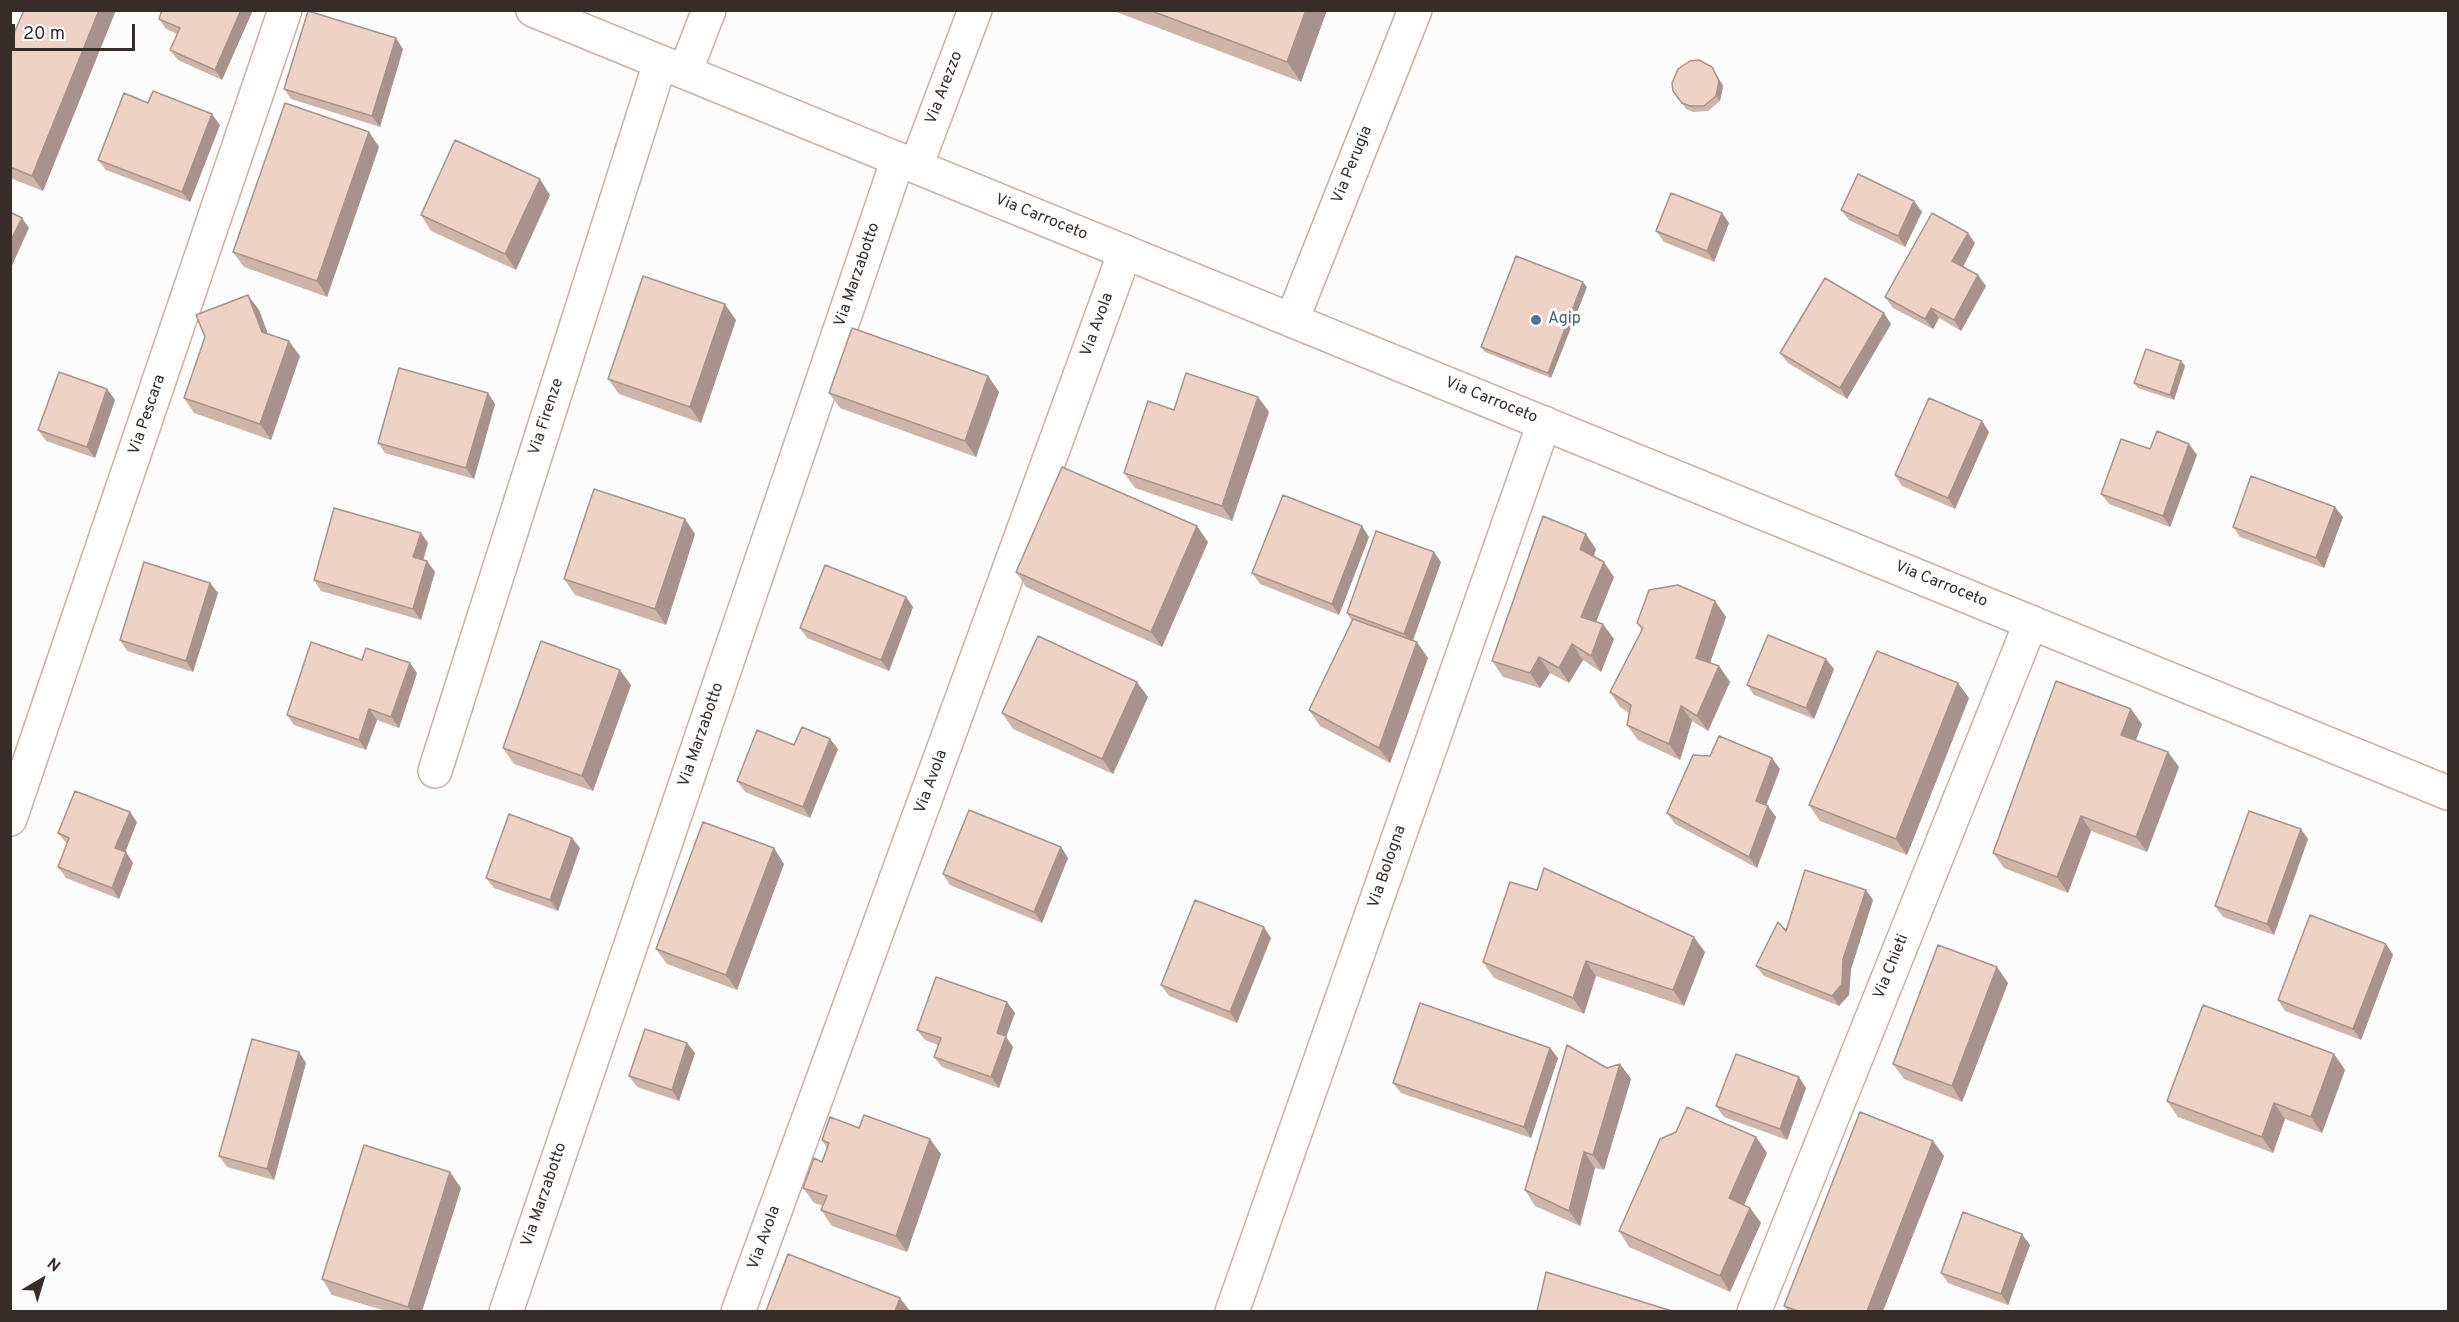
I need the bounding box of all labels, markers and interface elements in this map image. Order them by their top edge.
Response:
scale bar [15,12,138,50]
text: 20 m [23,23,65,46]
street label: Via Arezzo [922,49,968,127]
street label: Via Perugia [1329,123,1377,207]
street label: Via Carroceto [992,191,1090,245]
street label: Via Marzabotto [831,220,885,330]
street label: Via Avola [1078,291,1118,359]
place label: Agip [1548,310,1581,330]
marker: Agip [1529,313,1543,327]
street label: Via Pescara [125,372,171,458]
street label: Via Carroceto [1442,374,1540,428]
street label: Via Firenze [526,376,568,458]
street label: Via Carroceto [1892,558,1990,612]
street label: Via Marzabotto [675,680,729,790]
street label: Via Avola [912,748,952,816]
street label: Via Bologna [1365,823,1411,911]
street label: Via Chieti [1870,932,1914,1002]
street label: Via Marzabotto [518,1140,572,1250]
street label: Via Avola [745,1204,785,1272]
north arrow [12,1250,72,1310]
text: N [42,1254,64,1277]

